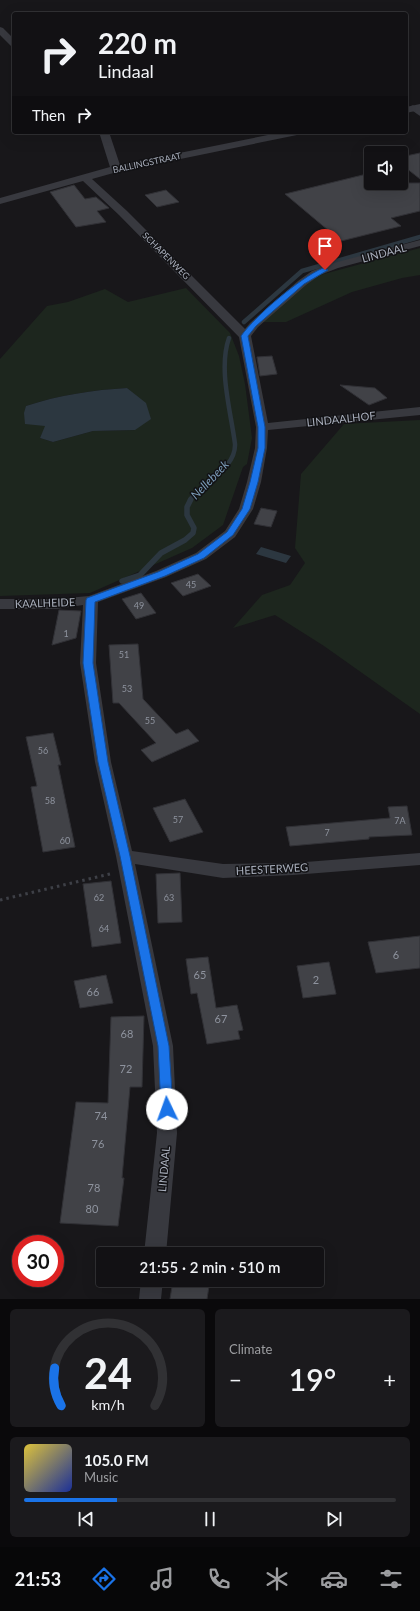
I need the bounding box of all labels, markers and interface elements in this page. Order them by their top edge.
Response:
text: 220 m [98,26,177,60]
icon: right [32,28,84,80]
text: Lindaal [98,60,154,82]
icon: right [73,104,95,126]
text: Then [32,106,65,124]
map controls [364,146,408,190]
button: sound [364,146,408,190]
street label: BALLINGSTRAAT [112,150,183,175]
pin [308,229,342,270]
street label: SCHAPENWEG [140,230,193,282]
icon: arrive [314,235,336,257]
street label: LINDAAL [360,240,408,265]
street label: LINDAALHOF [306,408,376,429]
water label: Nellebeek [187,457,232,502]
house number: 45 [186,579,196,590]
street label: KAALHEIDE [15,595,75,610]
house number: 49 [134,600,144,611]
house number: 1 [63,628,69,639]
house number: 51 [119,649,129,660]
house number: 53 [122,683,132,694]
house number: 55 [145,715,155,726]
house number: 56 [38,745,48,756]
house number: 58 [45,795,55,806]
house number: 57 [173,814,183,825]
house number: 7A [394,815,407,826]
house number: 7 [324,827,330,838]
house number: 60 [60,835,70,846]
street label: HEESTERWEG [236,860,308,877]
house number: 62 [94,892,104,903]
house number: 63 [164,892,174,903]
house number: 64 [99,923,109,934]
house number: 6 [393,948,399,961]
house number: 65 [194,968,206,981]
house number: 2 [313,973,319,986]
house number: 66 [87,985,99,998]
house number: 67 [215,1012,227,1025]
house number: 68 [121,1027,133,1040]
house number: 72 [120,1062,132,1075]
position arrow [146,1088,188,1130]
house number: 74 [95,1109,108,1122]
house number: 76 [92,1137,104,1150]
street label: LINDAAL [155,1145,172,1192]
house number: 78 [88,1181,100,1194]
house number: 80 [86,1202,99,1215]
speed limit sign: 30 [12,1235,64,1287]
text: 21:55 · 2 min · 510 m [140,1258,280,1276]
text: Climate [229,1341,272,1357]
text: 24 [83,1348,132,1398]
text: 19° [289,1361,336,1397]
text: − [229,1366,242,1393]
text: + [383,1366,396,1393]
text: km/h [91,1396,124,1413]
text: 105.0 FM [84,1451,149,1469]
text: Music [84,1469,118,1485]
icon: previous [75,1508,97,1530]
icon: pause [199,1508,221,1530]
icon: next [323,1508,345,1530]
icon: directions [90,1565,118,1593]
icon: music [148,1565,176,1593]
icon: phone [205,1565,233,1593]
icon: climate [263,1565,291,1593]
icon: car [320,1565,348,1593]
icon: filters [377,1565,405,1593]
text: 21:53 [15,1568,61,1590]

